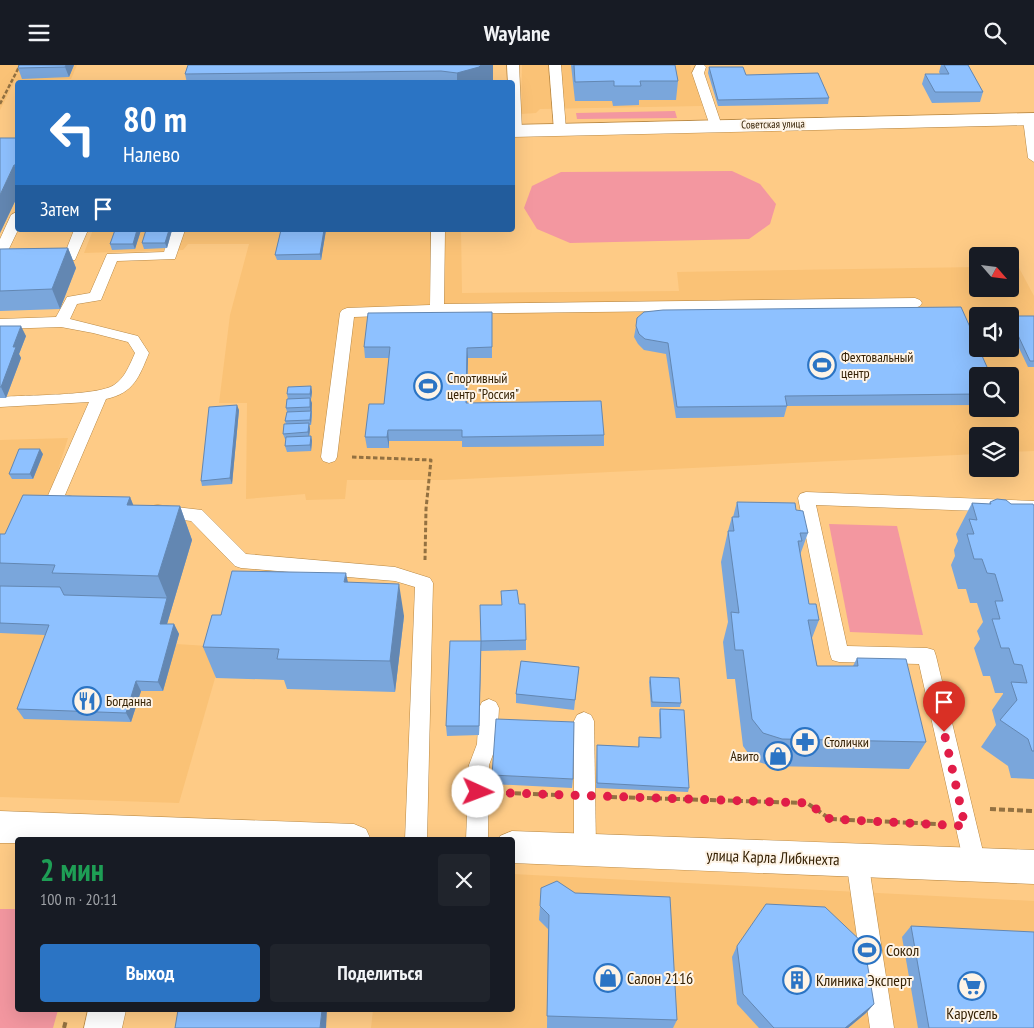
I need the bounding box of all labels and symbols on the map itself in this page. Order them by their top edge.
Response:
street label: Советская улица [741,116,805,132]
north arrow [969,247,1019,297]
place label: Фехтовальный центр [841,348,914,382]
sports icon: Фехтовальный центр [807,350,837,380]
place label: Спортивный центр "Россия" [447,369,519,403]
sports icon: Спортивный центр "Россия" [413,371,443,401]
pin [923,681,965,732]
restaurant icon: Богданна [72,686,102,716]
place label: Богданна [106,692,152,710]
pharmacy icon: Столички [790,727,820,757]
place label: Столички [824,733,869,751]
shop icon: Авито [763,741,793,771]
place label: Авито [730,747,759,765]
position arrow [451,765,503,817]
street label: улица Карла Либкнехта [706,845,840,869]
sports icon: Сокол [852,935,882,965]
place label: Сокол [886,940,919,960]
shop icon: Салон 2116 [593,963,623,993]
building icon: Клиника Эксперт [782,965,812,995]
place label: Салон 2116 [627,968,693,988]
place label: Клиника Эксперт [816,970,913,990]
supermarket icon: Карусель [957,971,987,1001]
place label: Карусель [946,1003,998,1023]

